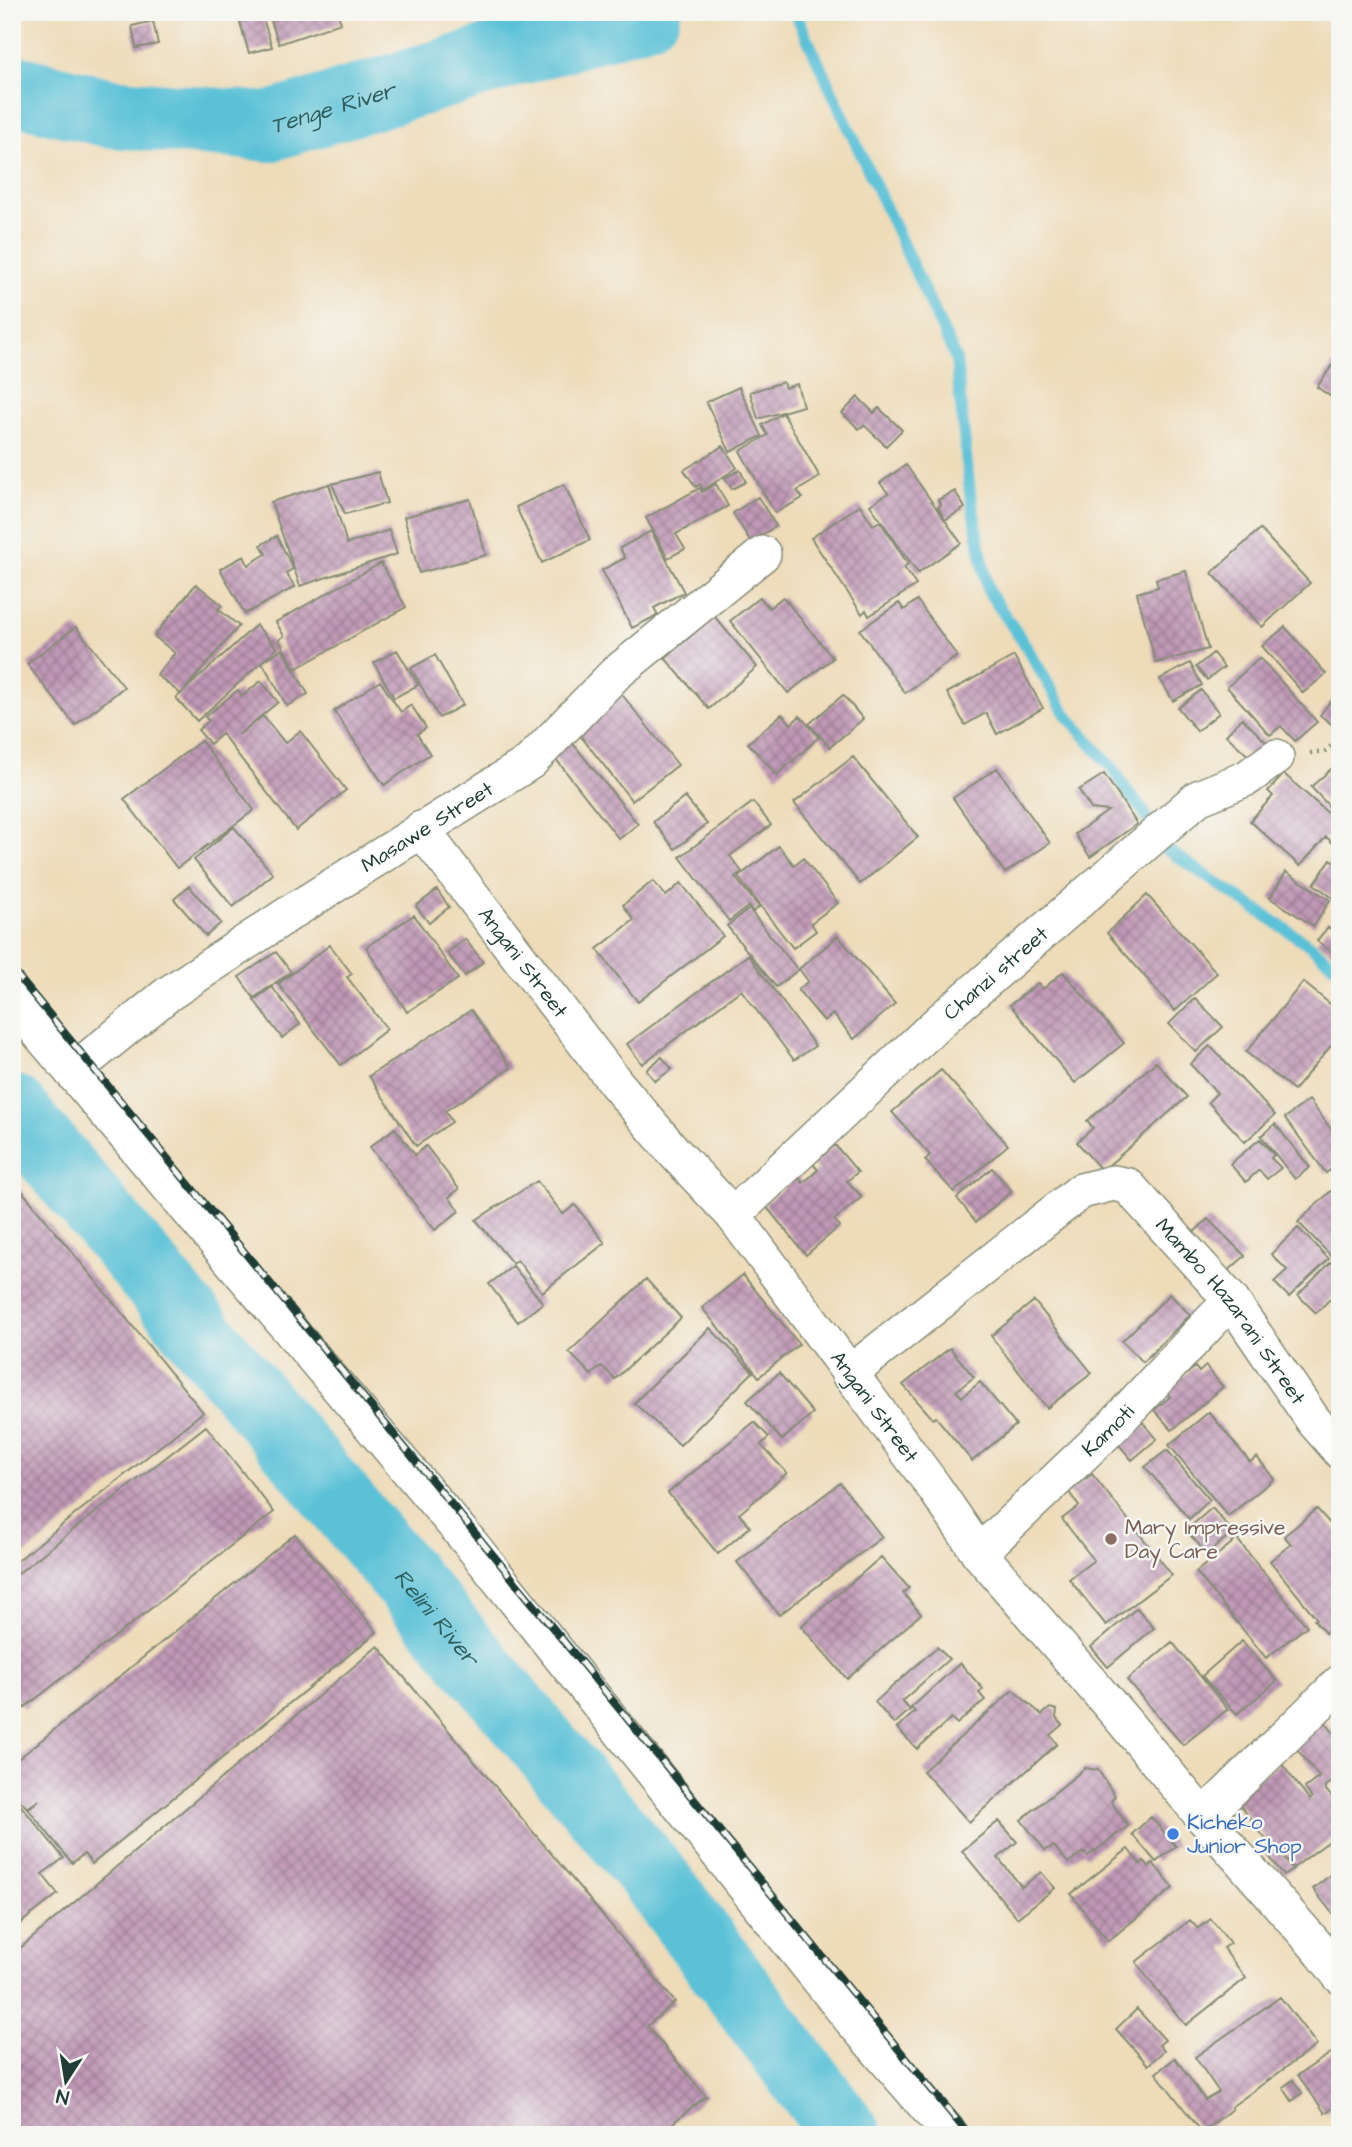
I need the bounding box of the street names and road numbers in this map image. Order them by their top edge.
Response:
street label: Masawe Street [356,774,499,880]
street label: Angani Street [471,901,575,1024]
street label: Chanzi street [937,920,1055,1027]
street label: Mambo Hazarani Street [1148,1212,1313,1411]
street label: Angani Street [823,1345,926,1469]
street label: Kamoti [1076,1398,1141,1463]

